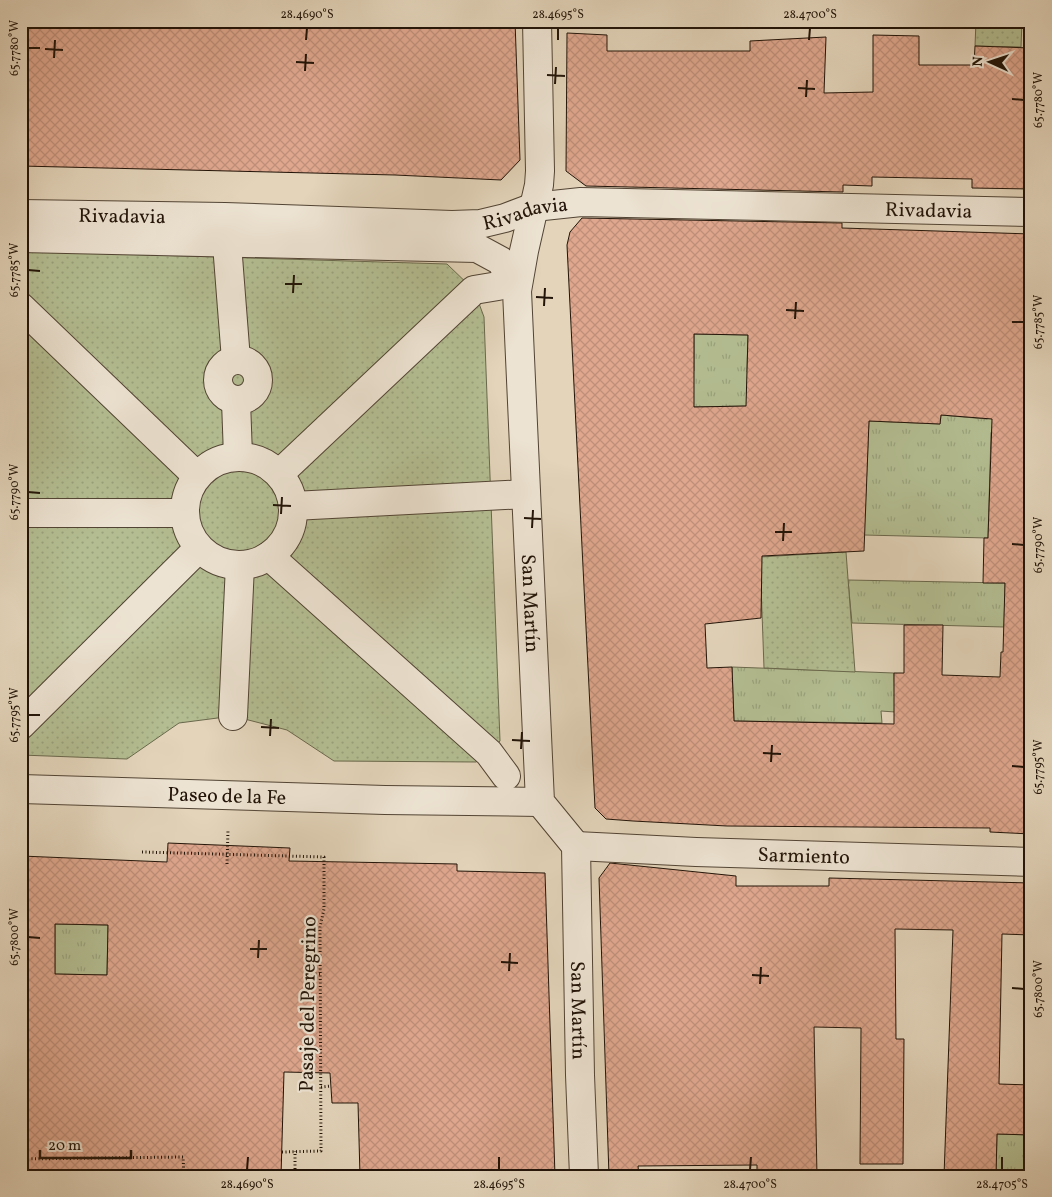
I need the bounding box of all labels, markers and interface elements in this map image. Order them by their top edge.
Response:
text: 28.4690°S [280,7,334,23]
text: 28.4695°S [532,7,584,23]
text: 28.4700°S [783,7,837,23]
text: 65.7780°W [7,20,23,76]
north arrow [964,38,1014,88]
text: N [969,56,988,67]
text: 65.7780°W [1031,72,1047,128]
street label: Rivadavia [480,191,569,239]
street label: Rivadavia [885,197,973,227]
street label: Rivadavia [78,203,166,232]
text: 65.7785°W [7,243,23,297]
text: 65.7785°W [1031,295,1047,349]
text: 65.7790°W [7,464,23,520]
text: 65.7790°W [1031,517,1047,573]
street label: San Martín [513,553,545,654]
text: 65.7795°W [7,688,23,742]
text: 65.7795°W [1031,740,1047,794]
street label: Paseo de la Fe [167,781,287,813]
street label: Sarmiento [757,842,850,873]
text: 65.7800°W [7,908,23,966]
street label: Pasaje del Peregrino [293,916,325,1092]
text: 65.7800°W [1031,960,1047,1018]
street label: San Martín [562,961,592,1060]
scale bar [40,1127,131,1159]
text: 20 m [48,1136,81,1157]
text: 28.4690°S [220,1177,274,1193]
text: 28.4695°S [473,1177,525,1193]
text: 28.4700°S [723,1177,777,1193]
text: 28.4705°S [976,1177,1028,1193]

